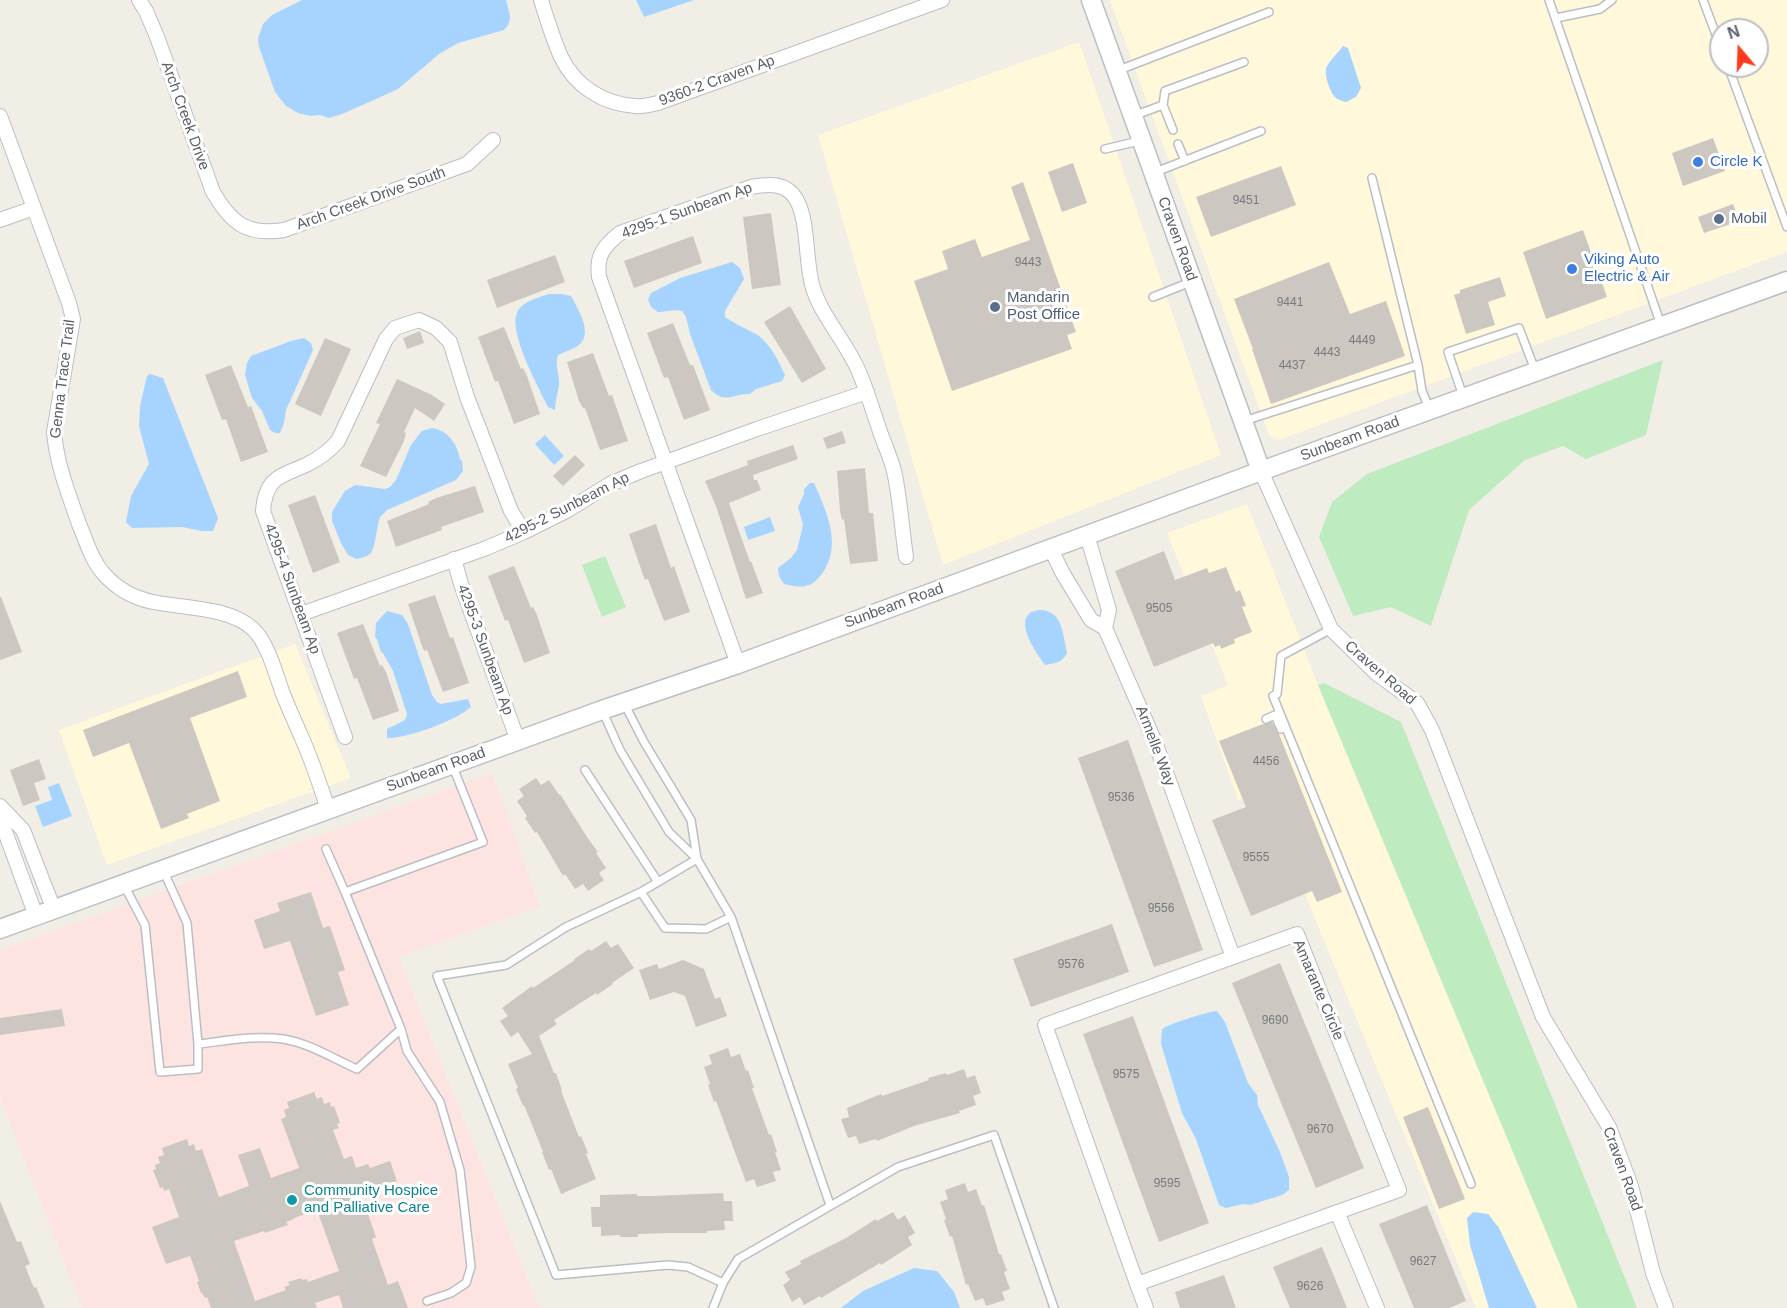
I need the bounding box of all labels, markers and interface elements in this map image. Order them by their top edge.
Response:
north arrow [1709,18,1769,78]
text: N [1725,22,1742,42]
street label: 9360-2 Craven Ap [657,52,777,110]
street label: Arch Creek Drive [157,59,213,173]
place label: Circle K [1710,153,1763,171]
marker: Circle K [1691,155,1705,169]
street label: Arch Creek Drive South [294,164,448,234]
street label: 4295-1 Sunbeam Ap [619,179,755,243]
street label: Craven Road [1153,194,1201,284]
house number: 9451 [1233,194,1259,208]
place label: Mobil [1731,210,1767,228]
marker: Mobil [1712,212,1726,226]
place label: Viking Auto Electric & Air [1584,251,1670,286]
house number: 9443 [1015,256,1041,270]
marker: Viking Auto Electric & Air [1565,262,1579,276]
place label: Mandarin Post Office [1007,289,1080,324]
house number: 9441 [1277,296,1303,310]
marker: Mandarin Post Office [988,300,1002,314]
street label: Genna Trace Trail [47,318,79,440]
house number: 4449 [1349,334,1375,348]
house number: 4443 [1314,346,1340,360]
house number: 4437 [1279,359,1305,373]
street label: Sunbeam Road [1298,413,1402,465]
street label: 4295-2 Sunbeam Ap [502,469,632,547]
street label: 4295-4 Sunbeam Ap [260,521,324,657]
street label: Sunbeam Road [842,580,946,632]
street label: 4295-3 Sunbeam Ap [453,582,517,718]
house number: 9505 [1146,602,1172,616]
street label: Craven Road [1341,637,1419,709]
street label: Armelle Way [1131,703,1179,789]
street label: Sunbeam Road [384,744,488,796]
house number: 4456 [1253,755,1279,769]
house number: 9536 [1108,791,1134,805]
house number: 9555 [1243,851,1269,865]
house number: 9556 [1148,902,1174,916]
street label: Amarante Circle [1289,937,1347,1043]
house number: 9576 [1058,958,1084,972]
house number: 9690 [1262,1014,1288,1028]
house number: 9575 [1113,1068,1139,1082]
house number: 9670 [1307,1123,1333,1137]
street label: Craven Road [1598,1124,1646,1214]
house number: 9595 [1154,1177,1180,1191]
place label: Community Hospice and Palliative Care [304,1182,438,1217]
marker: Community Hospice and Palliative Care [285,1193,299,1207]
house number: 9627 [1410,1255,1436,1269]
house number: 9626 [1297,1280,1323,1294]

